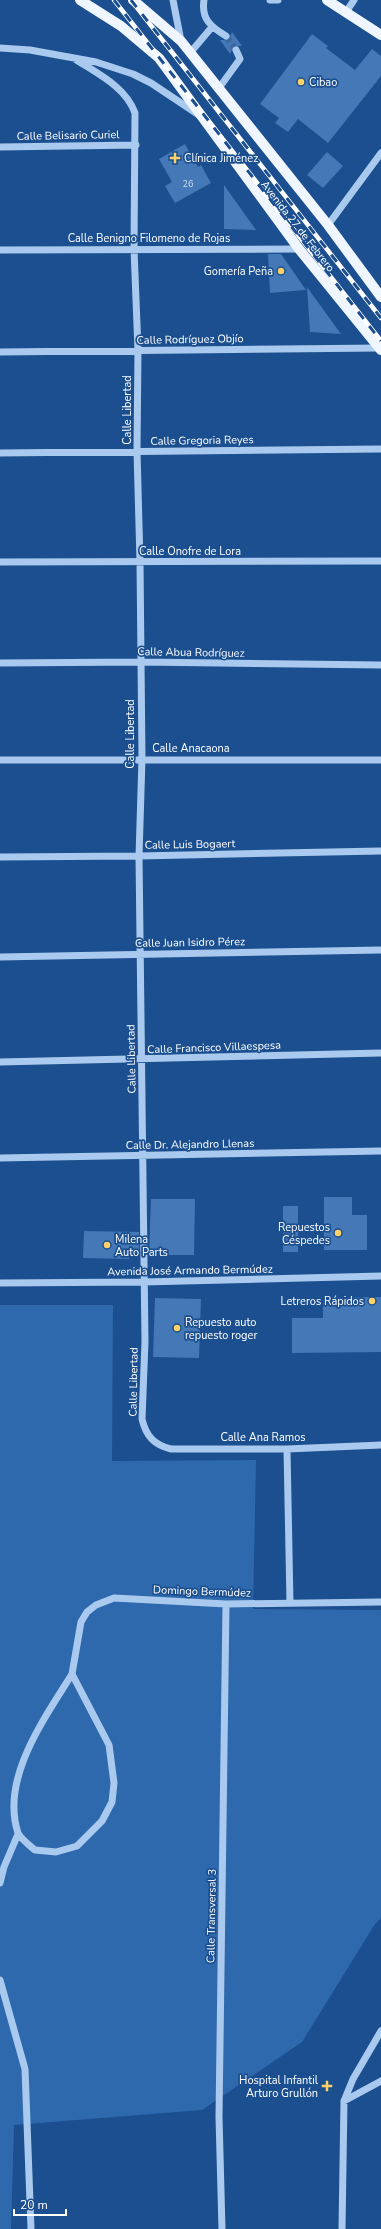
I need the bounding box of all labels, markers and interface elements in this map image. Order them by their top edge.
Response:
place label: Cibao [309,75,337,90]
marker: Cibao [296,77,306,87]
street label: Calle Belisario Curiel [16,127,120,144]
place label: Clínica Jiménez [184,151,258,166]
marker: Clínica Jiménez [169,152,181,164]
house number: 26 [183,178,193,190]
street label: Avenida 27 de Febrero [257,178,338,275]
street label: Calle Benigno Filomeno de Rojas [68,231,230,246]
place label: Gomería Peña [204,264,273,279]
marker: Gomería Peña [276,266,286,276]
street label: Calle Rodríguez Objío [136,331,244,348]
street label: Calle Libertad [120,375,135,445]
street label: Calle Gregoria Reyes [150,432,254,449]
street label: Calle Onofre de Lora [139,544,241,559]
street label: Calle Abua Rodríguez [137,644,245,661]
street label: Calle Libertad [123,699,138,769]
street label: Calle Anacaona [152,741,230,756]
street label: Calle Luis Bogaert [145,836,236,853]
street label: Calle Juan Isidro Pérez [135,934,245,951]
street label: Calle Libertad [123,1024,140,1094]
street label: Calle Francisco Villaespesa [147,1038,281,1057]
street label: Calle Dr. Alejandro Llenas [126,1136,255,1153]
place label: Repuestos Céspedes [278,1220,330,1248]
marker: Repuestos Céspedes [333,1228,343,1238]
place label: Milena Auto Parts [115,1232,168,1260]
marker: Milena Auto Parts [102,1240,112,1250]
street label: Avenida José Armando Bermúdez [107,1262,273,1279]
place label: Letreros Rápidos [281,1294,364,1309]
marker: Letreros Rápidos [367,1296,377,1306]
place label: Repuesto auto repuesto roger [185,1315,257,1343]
marker: Repuesto auto repuesto roger [172,1323,182,1333]
street label: Calle Libertad [125,1347,142,1417]
street label: Calle Ana Ramos [220,1430,306,1445]
street label: Domingo Bermúdez [153,1582,251,1601]
street label: Calle Transversal 3 [203,1869,220,1963]
place label: Hospital Infantil Arturo Grullón [239,2073,319,2101]
marker: Hospital Infantil Arturo Grullón [321,2080,333,2092]
scale bar [14,2191,66,2217]
text: 20 m [20,2197,48,2213]

